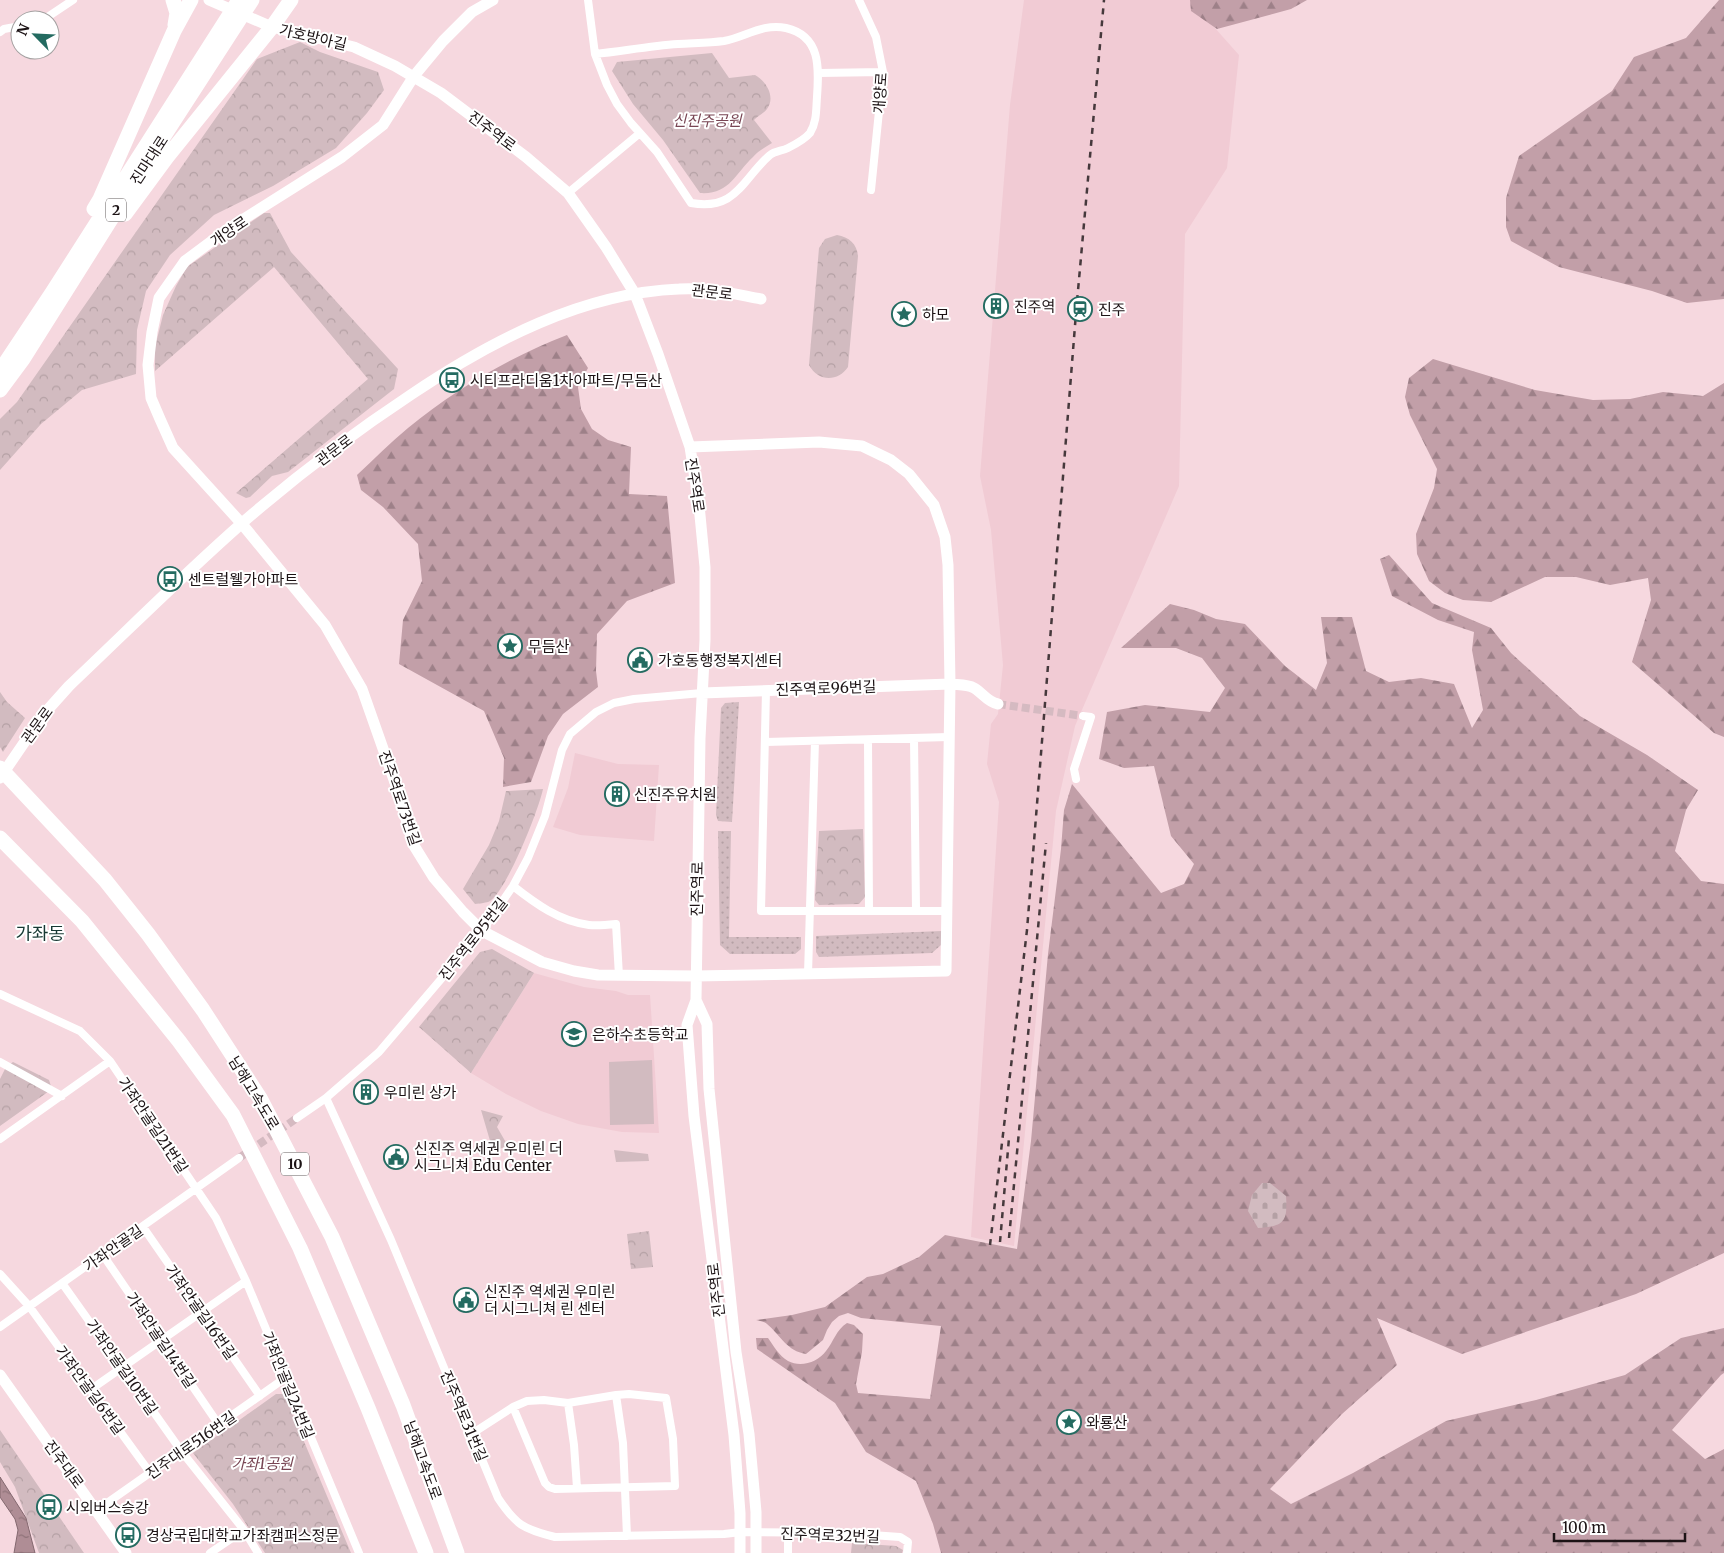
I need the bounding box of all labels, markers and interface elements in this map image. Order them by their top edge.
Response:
north arrow [10,10,60,60]
street label: 가호방아길 [277,20,349,54]
text: N [13,21,34,38]
street label: 개양로 [869,72,891,114]
street label: 진주역로 [464,107,520,155]
park label: 신진주공원 [672,111,743,130]
street label: 진마대로 [126,132,172,188]
road number: 2 [106,198,126,222]
street label: 개양로 [207,212,251,250]
street label: 관문로 [690,280,734,304]
building icon: 진주역 [983,293,1009,319]
station icon: 진주 [1067,296,1093,322]
place label: 진주역 [1014,297,1055,316]
place label: 진주 [1098,300,1126,319]
place icon: 하모 [891,301,917,327]
place label: 하모 [922,305,950,324]
bus stop icon: 시티프라디움1차아파트/무듬산 [439,367,465,393]
place label: 시티프라디움1차아파트/무듬산 [470,371,662,390]
street label: 관문로 [312,430,356,470]
street label: 진주역로 [681,456,709,514]
bus stop icon: 센트럴웰가아파트 [157,566,183,592]
place label: 센트럴웰가아파트 [188,570,299,589]
place icon: 무듬산 [497,633,523,659]
place label: 무듬산 [528,637,570,656]
public building icon: 가호동행정복지센터 [627,647,653,673]
place label: 가호동행정복지센터 [658,651,782,670]
street label: 진주역로96번길 [775,677,877,699]
street label: 관문로 [17,703,57,747]
street label: 진주역로73번길 [375,748,425,848]
building icon: 신진주유치원 [604,781,630,807]
place label: 신진주유치원 [634,785,717,804]
street label: 진주역로 [687,861,707,917]
street label: 진주역로95번길 [435,894,511,984]
district label: 가좌동 [15,922,65,945]
school or university icon: 은하수초등학교 [561,1021,587,1047]
place label: 은하수초등학교 [592,1025,689,1044]
street label: 남해고속도로 [225,1053,283,1133]
street label: 가좌안골길21번길 [114,1073,192,1177]
building icon: 우미린 상가 [353,1079,379,1105]
place label: 우미린 상가 [384,1083,457,1102]
place label: 신진주 역세권 우미린 더 시그니쳐 Edu Center [414,1139,563,1175]
public building icon: 신진주 역세권 우미린 더 시그니쳐 Edu Center [383,1144,409,1170]
road number: 10 [281,1152,309,1176]
street label: 가좌안골길 [79,1220,147,1276]
street label: 가좌안골길16번길 [161,1261,241,1363]
street label: 진주역로 [703,1261,729,1319]
place label: 신진주 역세권 우미린 더 시그니쳐 린 센터 [484,1282,615,1318]
public building icon: 신진주 역세권 우미린 더 시그니쳐 린 센터 [453,1287,479,1313]
street label: 가좌안골길14번길 [122,1288,200,1392]
street label: 가좌안골길10번길 [82,1316,162,1418]
street label: 가좌안골길24번길 [258,1328,318,1442]
street label: 가좌안골길6번길 [51,1342,129,1438]
street label: 진주역로31번길 [436,1367,492,1465]
street label: 진주대로516번길 [142,1407,240,1483]
place icon: 와룡산 [1056,1409,1082,1435]
place label: 와룡산 [1086,1413,1128,1432]
street label: 남해고속도로 [400,1418,446,1502]
street label: 진주대로 [40,1436,88,1492]
park label: 가좌1공원 [231,1454,294,1473]
bus stop icon: 시외버스승강 [36,1494,62,1520]
place label: 시외버스승강 [66,1498,149,1517]
scale bar [1554,1510,1685,1542]
text: 100 m [1562,1518,1606,1537]
bus stop icon: 경상국립대학교가좌캠퍼스정문 [115,1522,141,1548]
street label: 진주역로32번길 [780,1524,880,1546]
place label: 경상국립대학교가좌캠퍼스정문 [146,1526,339,1545]

